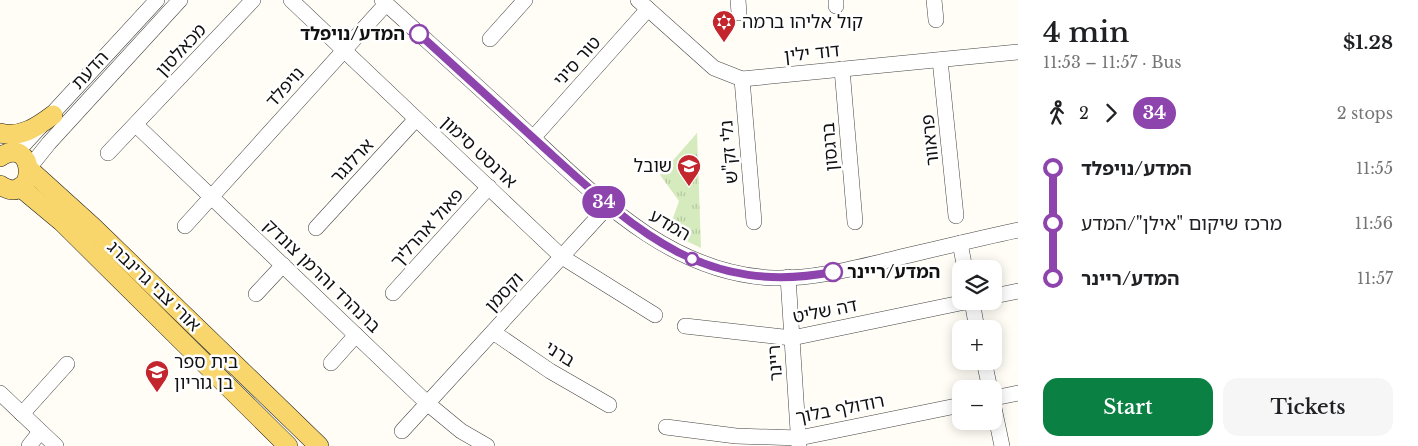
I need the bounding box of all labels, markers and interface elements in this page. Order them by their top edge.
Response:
synagogue icon: קול אליהו ברמה [711,9,737,43]
place label: קול אליהו ברמה [742,11,863,33]
text: 4 min [1043,15,1129,50]
street label: מכאלסון [151,19,211,81]
place label: המדע/נויפלד [300,23,405,45]
marker: המדע/נויפלד [409,24,429,44]
street label: טור סיני [549,31,605,91]
text: $1.28 [1343,31,1393,54]
street label: דוד ילין [783,39,841,67]
street label: הדעת [67,46,113,94]
text: 11:53 – 11:57 · Bus [1043,52,1181,72]
street label: נויפלד [261,62,309,112]
icon: walk [1043,99,1071,127]
icon: forward [1097,99,1125,127]
text: 34 [1143,102,1166,124]
text: 2 [1079,103,1089,123]
text: 2 stops [1337,103,1393,123]
street label: ארנסט סימון [437,111,521,193]
street label: פראוור [916,113,944,167]
street label: נלי זק"ש [715,119,743,185]
street label: ברגסון [817,122,843,172]
street label: ארלנגר [326,134,378,188]
school or university icon: שובל [676,153,702,187]
place label: שובל [634,155,672,177]
text: המדע/נויפלד [1081,157,1192,180]
text: 11:55 [1356,158,1393,178]
street label: פאול אהרליך [386,184,468,272]
line badge: 34 [582,186,626,218]
text: 34 [592,191,616,213]
street label: המדע [646,205,694,245]
text: מרכז שיקום "אילן"/המדע [1081,212,1282,235]
text: 11:56 [1355,213,1393,233]
street label: ברנהרד והרמן צונדק [259,215,385,337]
street label: אורי צבי גרינברג [103,236,205,336]
unlabelled marker [685,252,699,266]
map controls [952,260,1002,430]
button: layers [952,260,1002,310]
place label: המדע/ריינר [847,261,940,283]
marker: המדע/ריינר [823,262,843,282]
text: המדע/ריינר [1081,267,1180,290]
street label: וקסמן [480,268,528,316]
text: 11:57 [1357,268,1393,288]
street label: דה שליט [791,294,859,328]
button: + [952,320,1002,370]
street label: ברני [541,336,579,372]
street label: ריינר [763,344,787,382]
place label: בית ספר בן גוריון [174,351,238,394]
school or university icon: בית ספר בן גוריון [144,359,170,393]
button: Start [1043,378,1213,436]
button: Tickets [1223,378,1393,436]
button: − [952,380,1002,430]
street label: רודולף בלוך [794,390,886,428]

